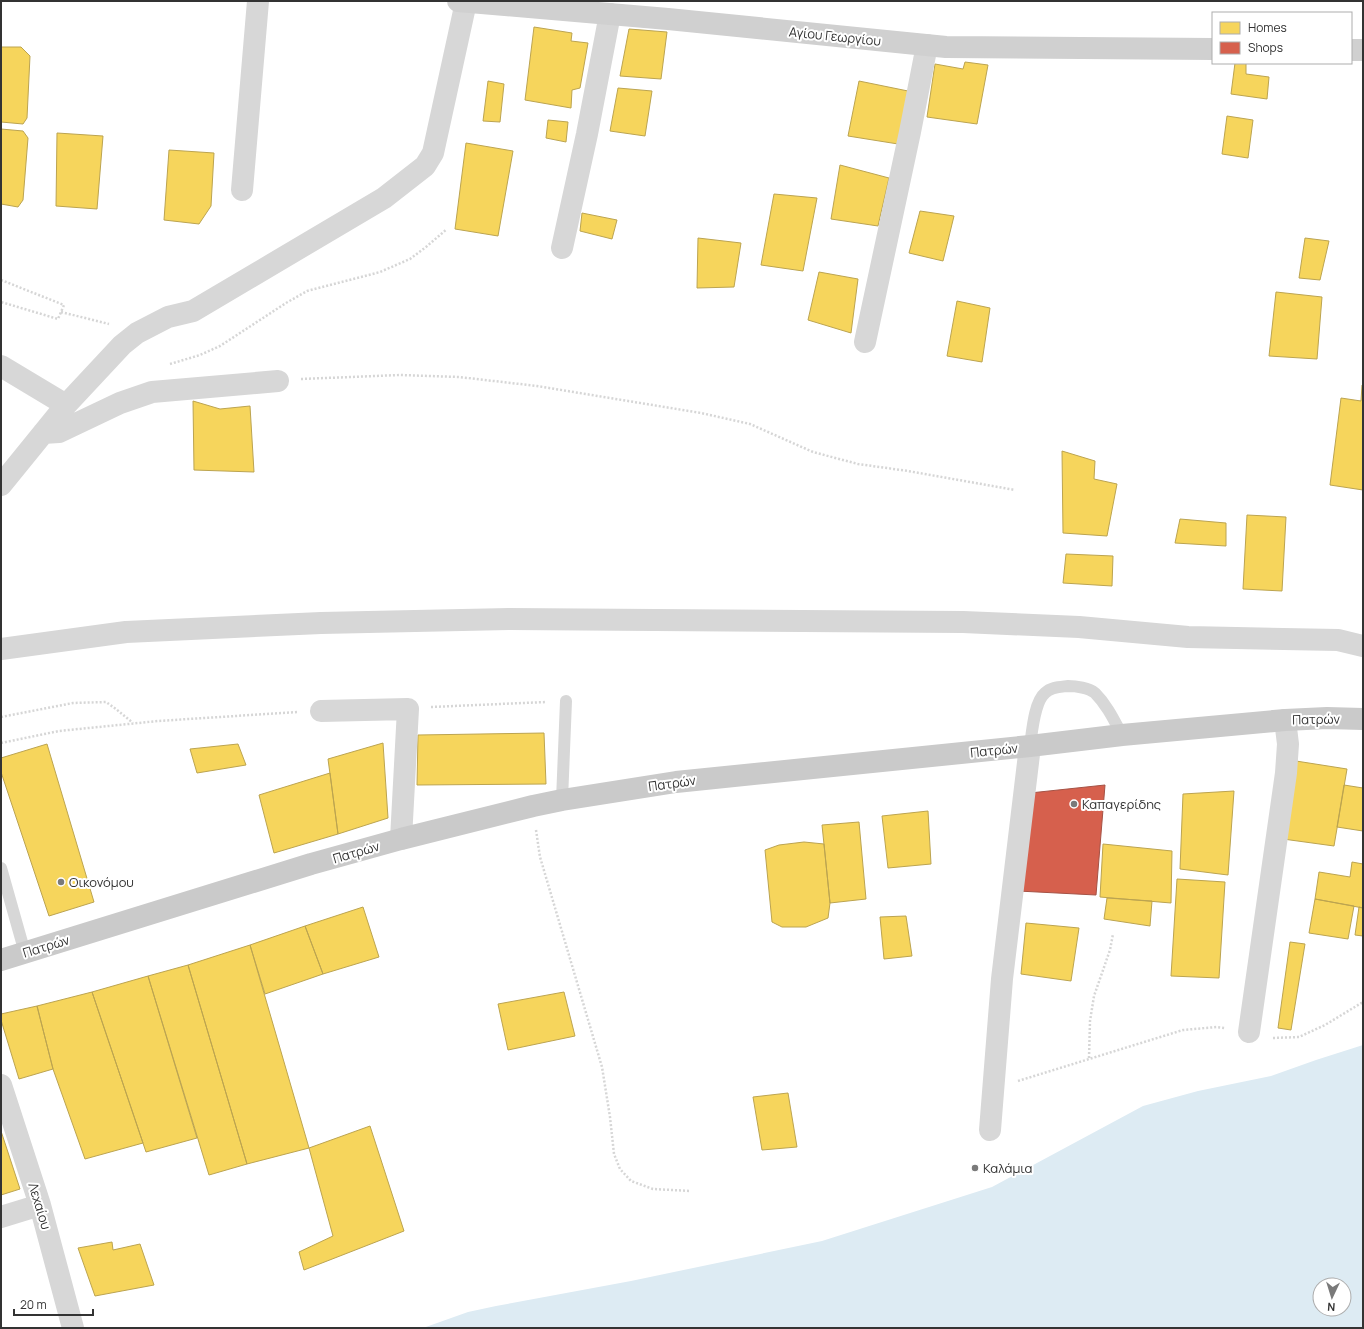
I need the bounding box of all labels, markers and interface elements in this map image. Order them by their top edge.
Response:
legend [1212,12,1352,64]
text: Homes [1248,19,1287,36]
street label: Αγίου Γεωργίου [788,22,882,50]
text: Shops [1248,39,1283,56]
street label: Πατρών [1292,710,1340,728]
street label: Πατρών [969,739,1019,761]
street label: Πατρών [647,771,697,795]
place label: Καπαγερίδης [1082,795,1161,813]
marker: Καπαγερίδης [1069,799,1079,809]
street label: Πατρών [331,837,382,867]
place label: Οικονόμου [69,873,134,891]
marker: Οικονόμου [56,877,66,887]
street label: Πατρών [20,930,72,962]
place label: Καλάμια [983,1159,1033,1177]
marker: Καλάμια [970,1163,980,1173]
street label: Λεχαίου [24,1180,56,1232]
north arrow [1312,1277,1352,1317]
scale bar [14,1291,93,1317]
text: 20 m [20,1296,47,1313]
text: N [1327,1300,1336,1315]

